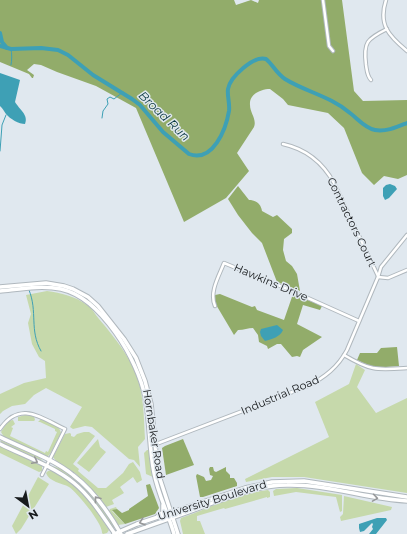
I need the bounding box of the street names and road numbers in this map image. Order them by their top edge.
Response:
street label: Contractors Court [324,175,380,269]
street label: Hawkins Drive [232,260,310,304]
street label: Industrial Road [239,372,321,418]
street label: Hornbaker Road [140,388,168,480]
street label: University Boulevard [156,477,268,523]

